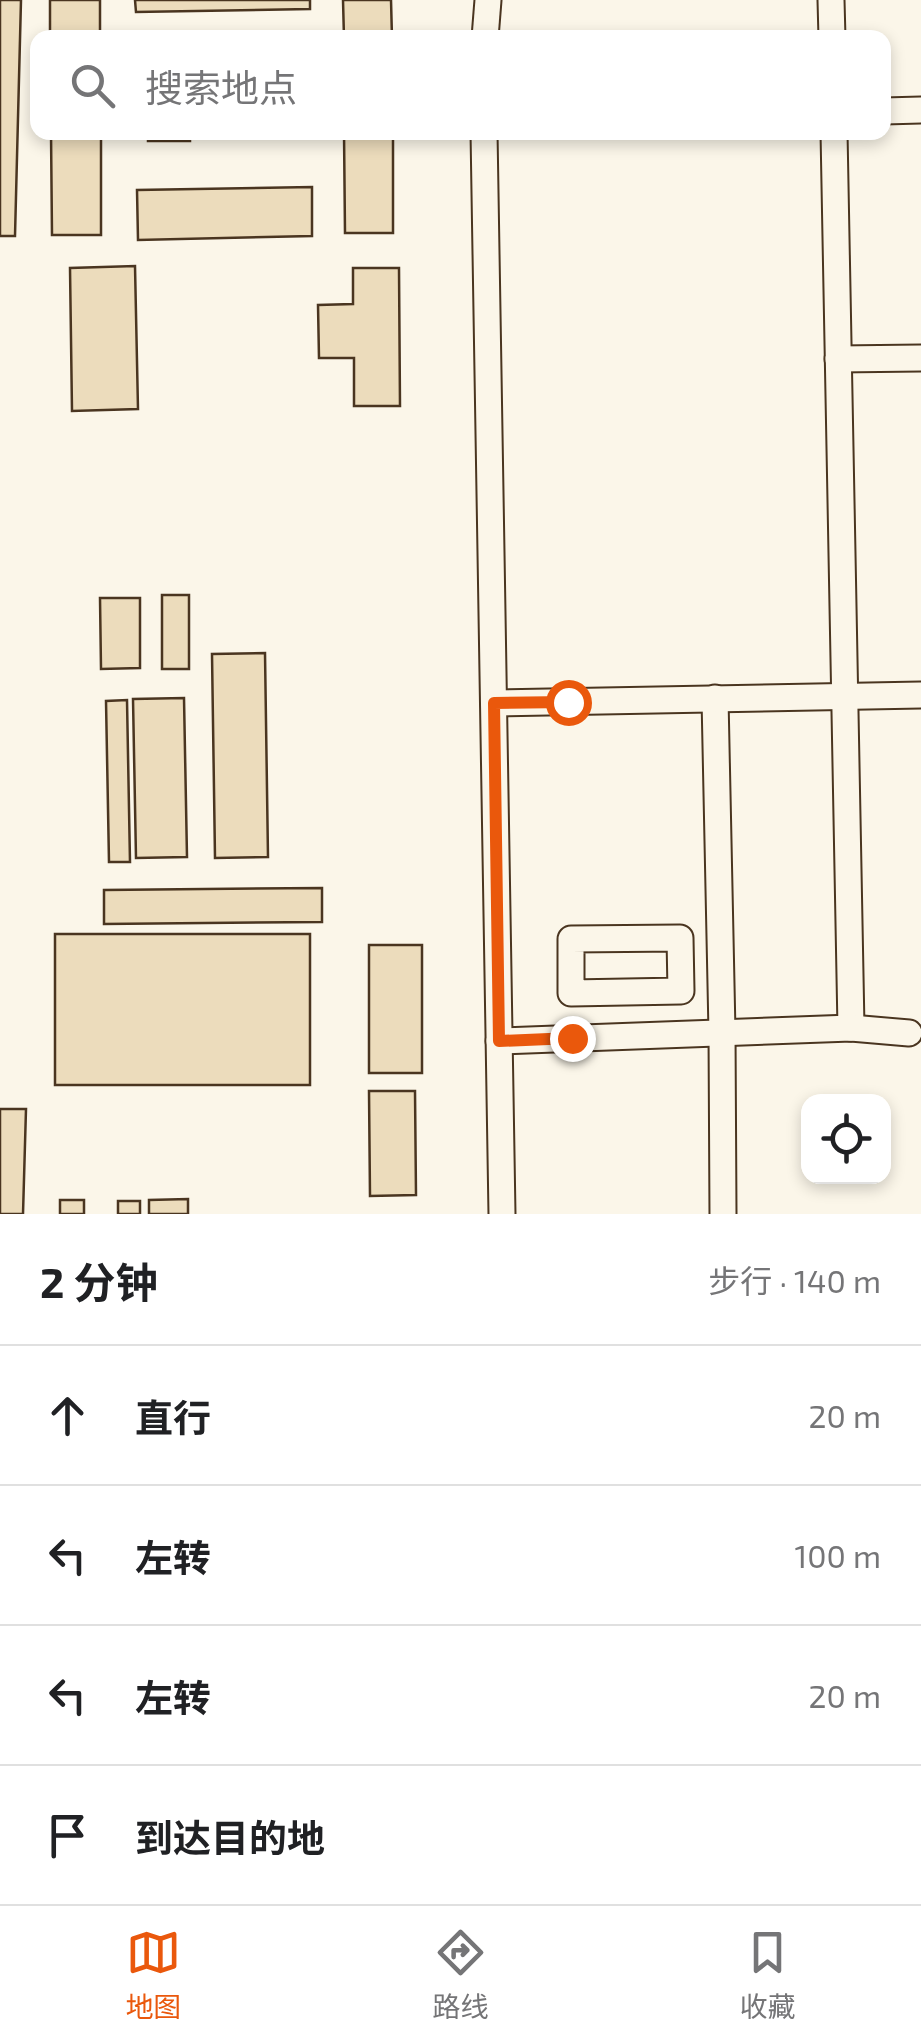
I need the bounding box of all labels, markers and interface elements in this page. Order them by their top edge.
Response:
search box [30,30,891,140]
icon: search [65,58,120,113]
text: 搜索地点 [145,64,297,110]
route start [546,680,592,726]
route end [550,1016,596,1062]
map controls [801,1094,891,1184]
button: locate [801,1094,891,1184]
text: 2 分钟 [40,1256,157,1306]
text: 步行 · 140 m [708,1261,881,1299]
icon: ahead [40,1388,95,1443]
text: 直行 [135,1394,211,1440]
text: 20 m [809,1396,881,1434]
icon: left [40,1528,95,1583]
text: 左转 [135,1534,211,1580]
text: 100 m [795,1536,881,1574]
icon: left [40,1668,95,1723]
text: 左转 [135,1674,211,1720]
text: 20 m [809,1676,881,1714]
icon: arrive [40,1808,95,1863]
text: 到达目的地 [135,1814,325,1860]
tab: 地图 [125,1925,182,2025]
tab: 路线 [432,1925,489,2025]
tab: 收藏 [739,1925,796,2025]

